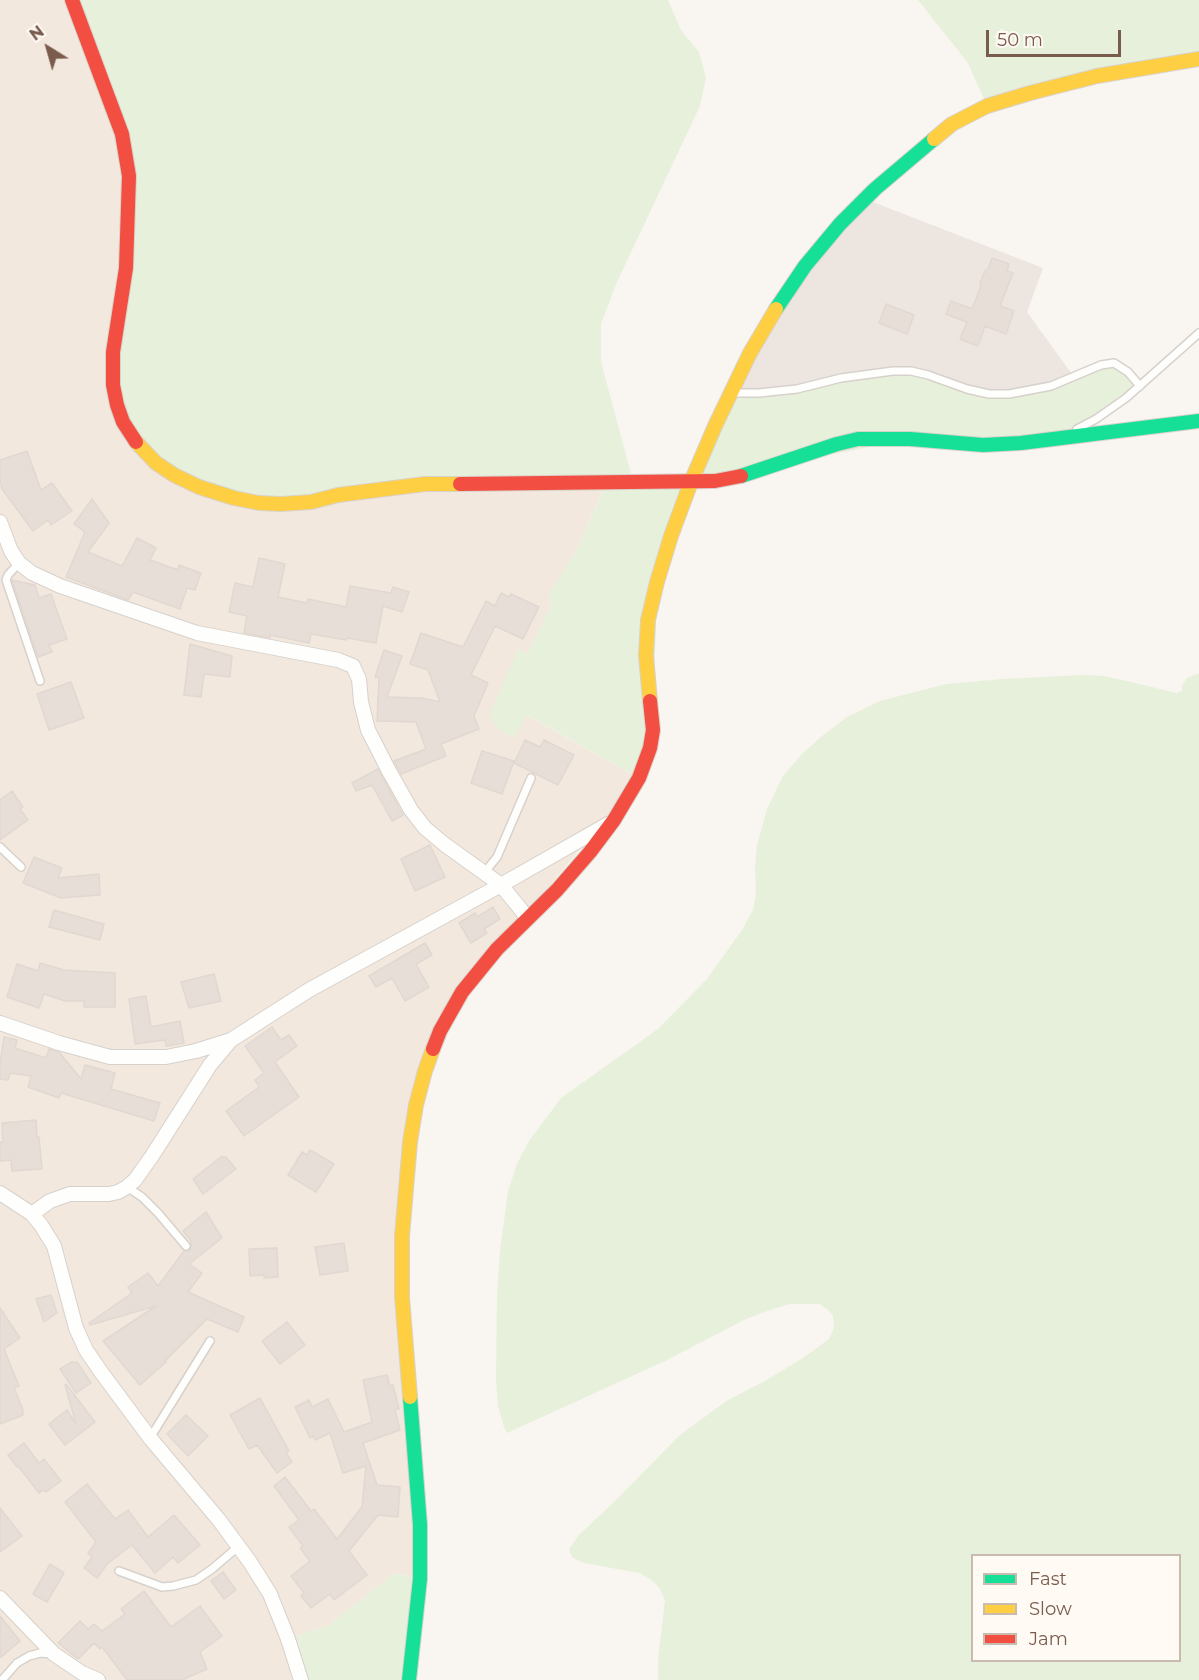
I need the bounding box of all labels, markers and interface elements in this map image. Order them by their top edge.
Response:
north arrow [18,18,78,78]
scale bar [989,18,1124,56]
text: N [26,22,48,45]
text: 50 m [997,29,1043,51]
legend [971,1554,1181,1662]
text: Fast [1029,1568,1067,1590]
text: Slow [1029,1598,1072,1620]
text: Jam [1029,1628,1068,1650]

